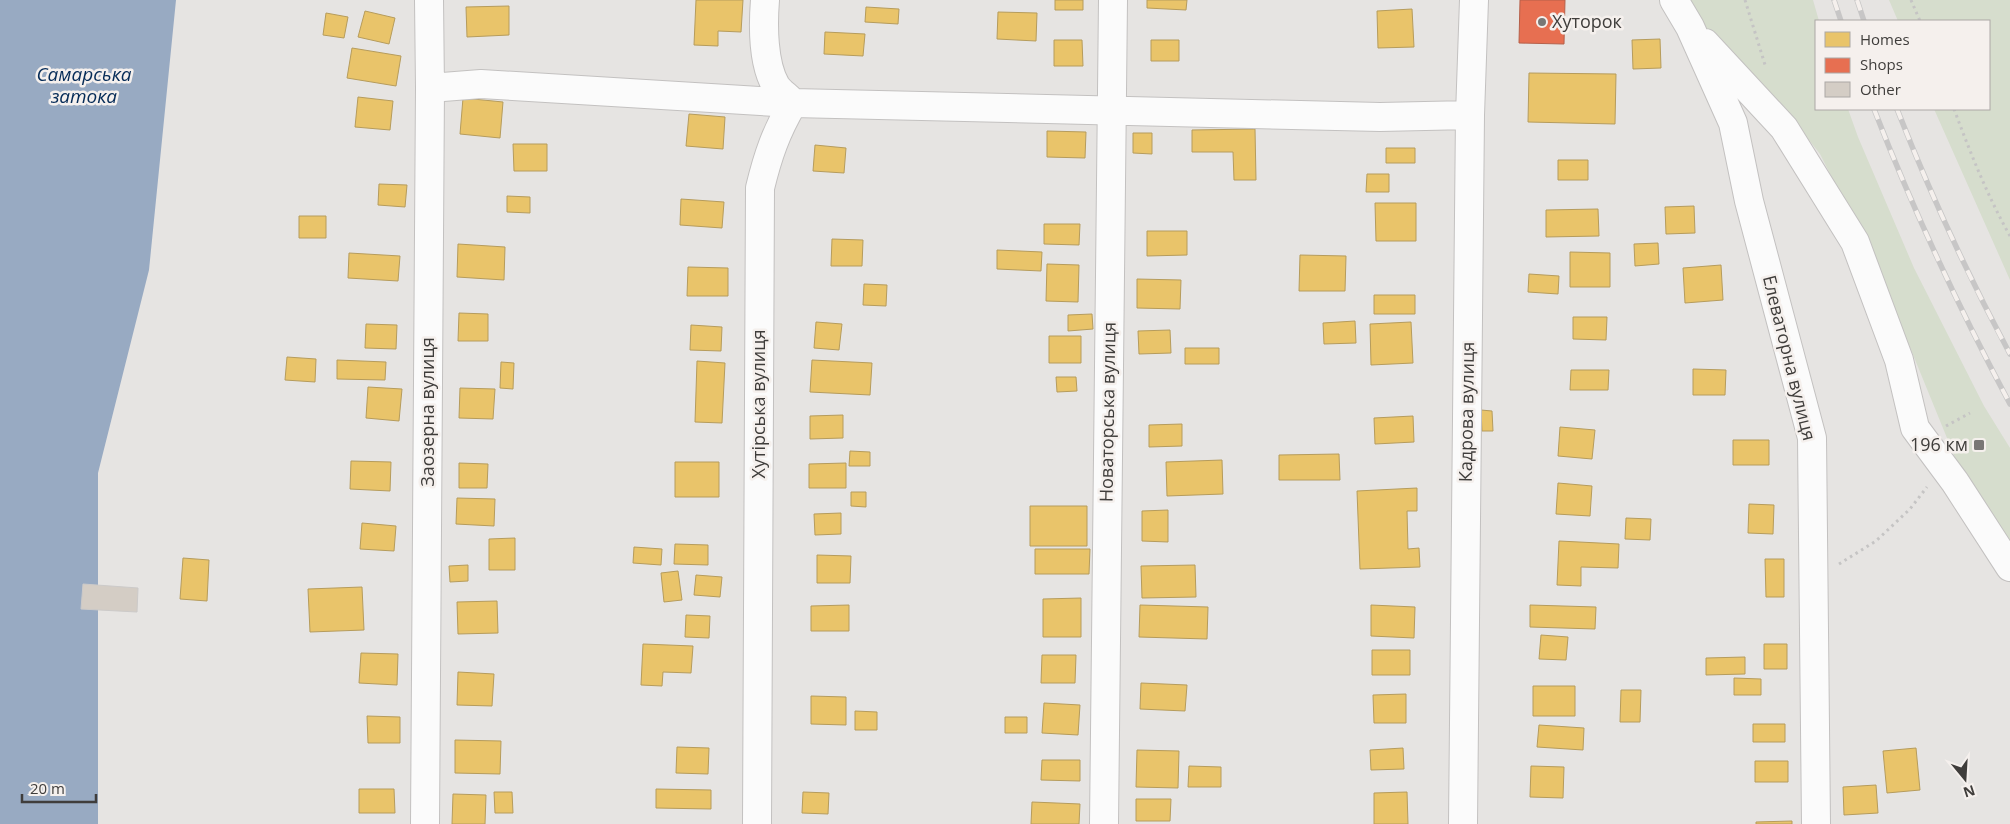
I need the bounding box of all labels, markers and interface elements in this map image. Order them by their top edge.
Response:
place label: Хуторок [1552,9,1623,33]
marker: Хуторок [1536,16,1548,28]
legend [1815,20,1990,110]
text: Homes [1860,29,1910,49]
text: Shops [1860,54,1903,74]
water label: Самарська затока [36,61,132,109]
text: Other [1860,79,1901,99]
street label: Елеваторна вулиця [1758,273,1822,443]
street label: Новаторська вулиця [1093,322,1121,502]
street label: Хутірська вулиця [746,330,770,479]
street label: Заозерна вулиця [415,337,439,487]
street label: Кадрова вулиця [1453,342,1479,482]
place label: 196 км [1910,432,1968,456]
marker: 196 км [1972,438,1986,452]
north arrow [1940,754,1990,804]
scale bar [22,772,96,804]
text: 20 m [30,778,65,798]
text: N [1961,781,1978,803]

